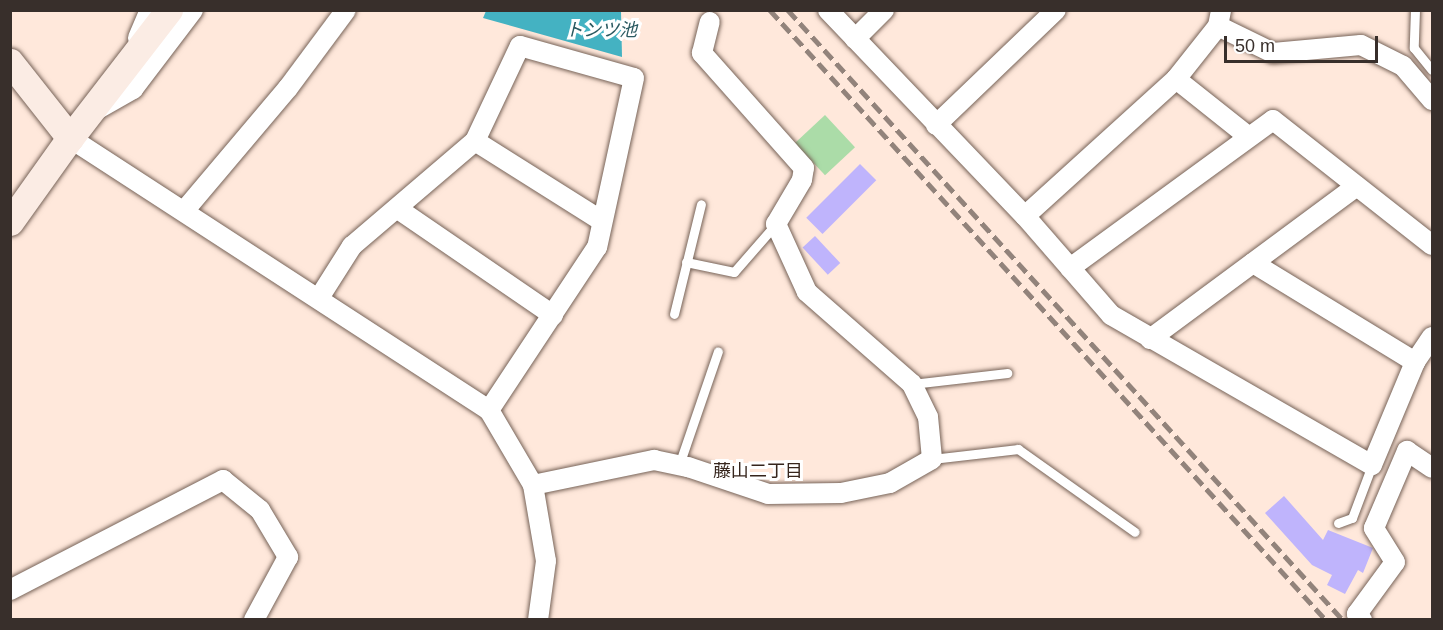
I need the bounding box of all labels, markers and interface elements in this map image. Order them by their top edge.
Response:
water label: トンツ池 [565,19,637,41]
scale bar [1227,24,1382,62]
text: 50 m [1235,36,1275,56]
district label: 藤山二丁目 [713,460,803,482]

